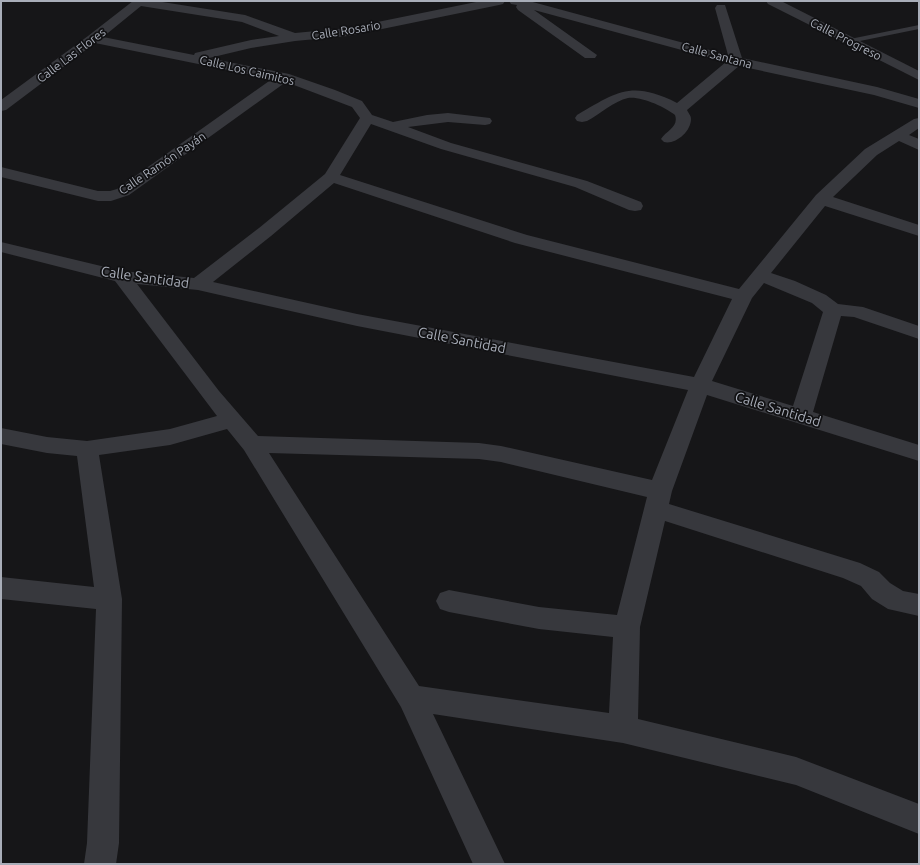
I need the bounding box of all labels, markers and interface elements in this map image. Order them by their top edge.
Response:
street label: Calle Progreso [808,15,884,63]
street label: Calle Rosario [311,18,381,42]
street label: Calle Las Flores [34,25,108,85]
street label: Calle Santana [680,39,754,71]
street label: Calle Los Caimitos [198,53,296,87]
street label: Calle Ramón Payán [116,129,208,197]
street label: Calle Santidad [100,263,190,291]
street label: Calle Santidad [417,324,507,356]
street label: Calle Santidad [733,388,823,430]

